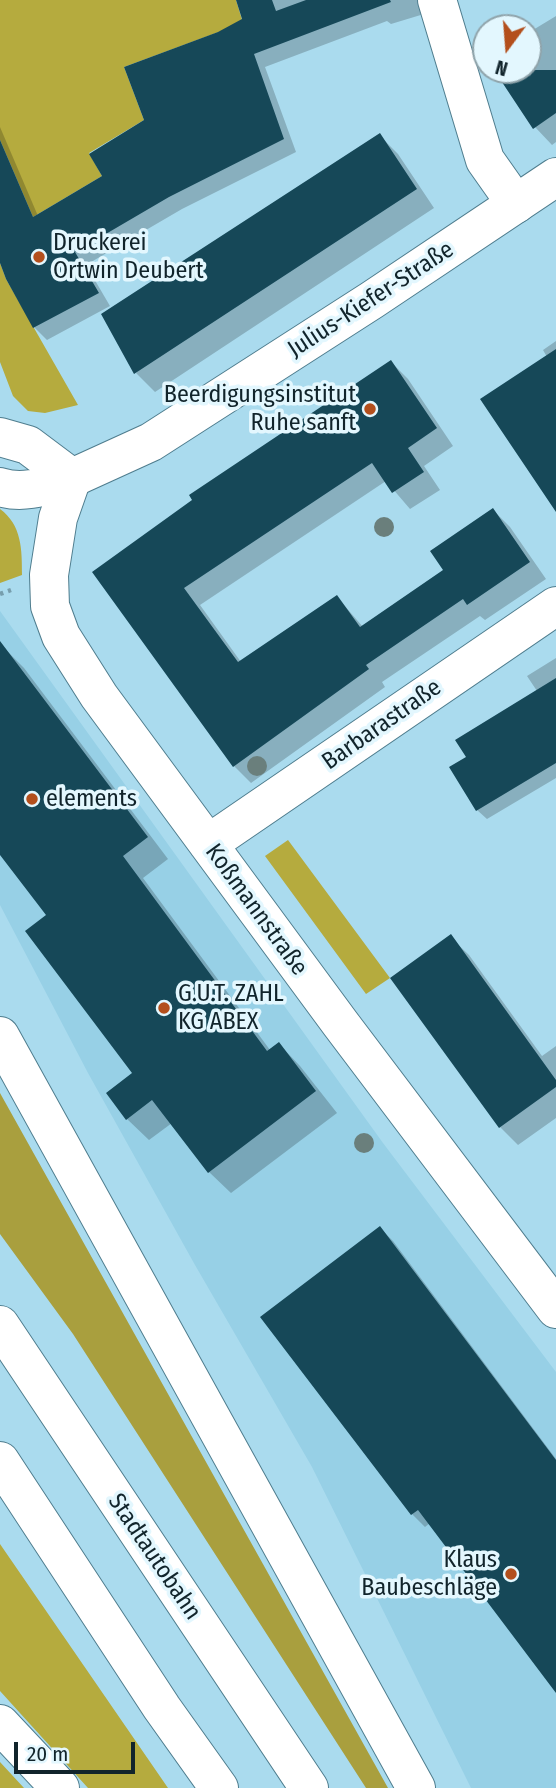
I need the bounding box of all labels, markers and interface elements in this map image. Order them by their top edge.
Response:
north arrow [472,14,542,84]
text: N [493,55,510,80]
place label: Druckerei Ortwin Deubert [53,229,204,285]
street label: Julius-Kiefer-Straße [283,236,459,364]
marker: Druckerei Ortwin Deubert [31,249,47,265]
place label: Beerdigungsinstitut Ruhe sanft [164,381,356,437]
marker: Beerdigungsinstitut Ruhe sanft [362,401,378,417]
street label: Barbarastraße [317,673,447,777]
place label: elements [46,785,137,813]
marker: elements [24,791,40,807]
street label: Koßmannstraße [199,839,313,981]
place label: G.U.T. ZAHL KG ABEX [178,980,284,1036]
marker: G.U.T. ZAHL KG ABEX [156,1000,172,1016]
street label: Stadtautobahn [101,1488,207,1626]
place label: Klaus Baubeschläge [361,1546,497,1602]
marker: Klaus Baubeschläge [503,1566,519,1582]
scale bar [18,1728,138,1772]
text: 20 m [27,1741,68,1767]

